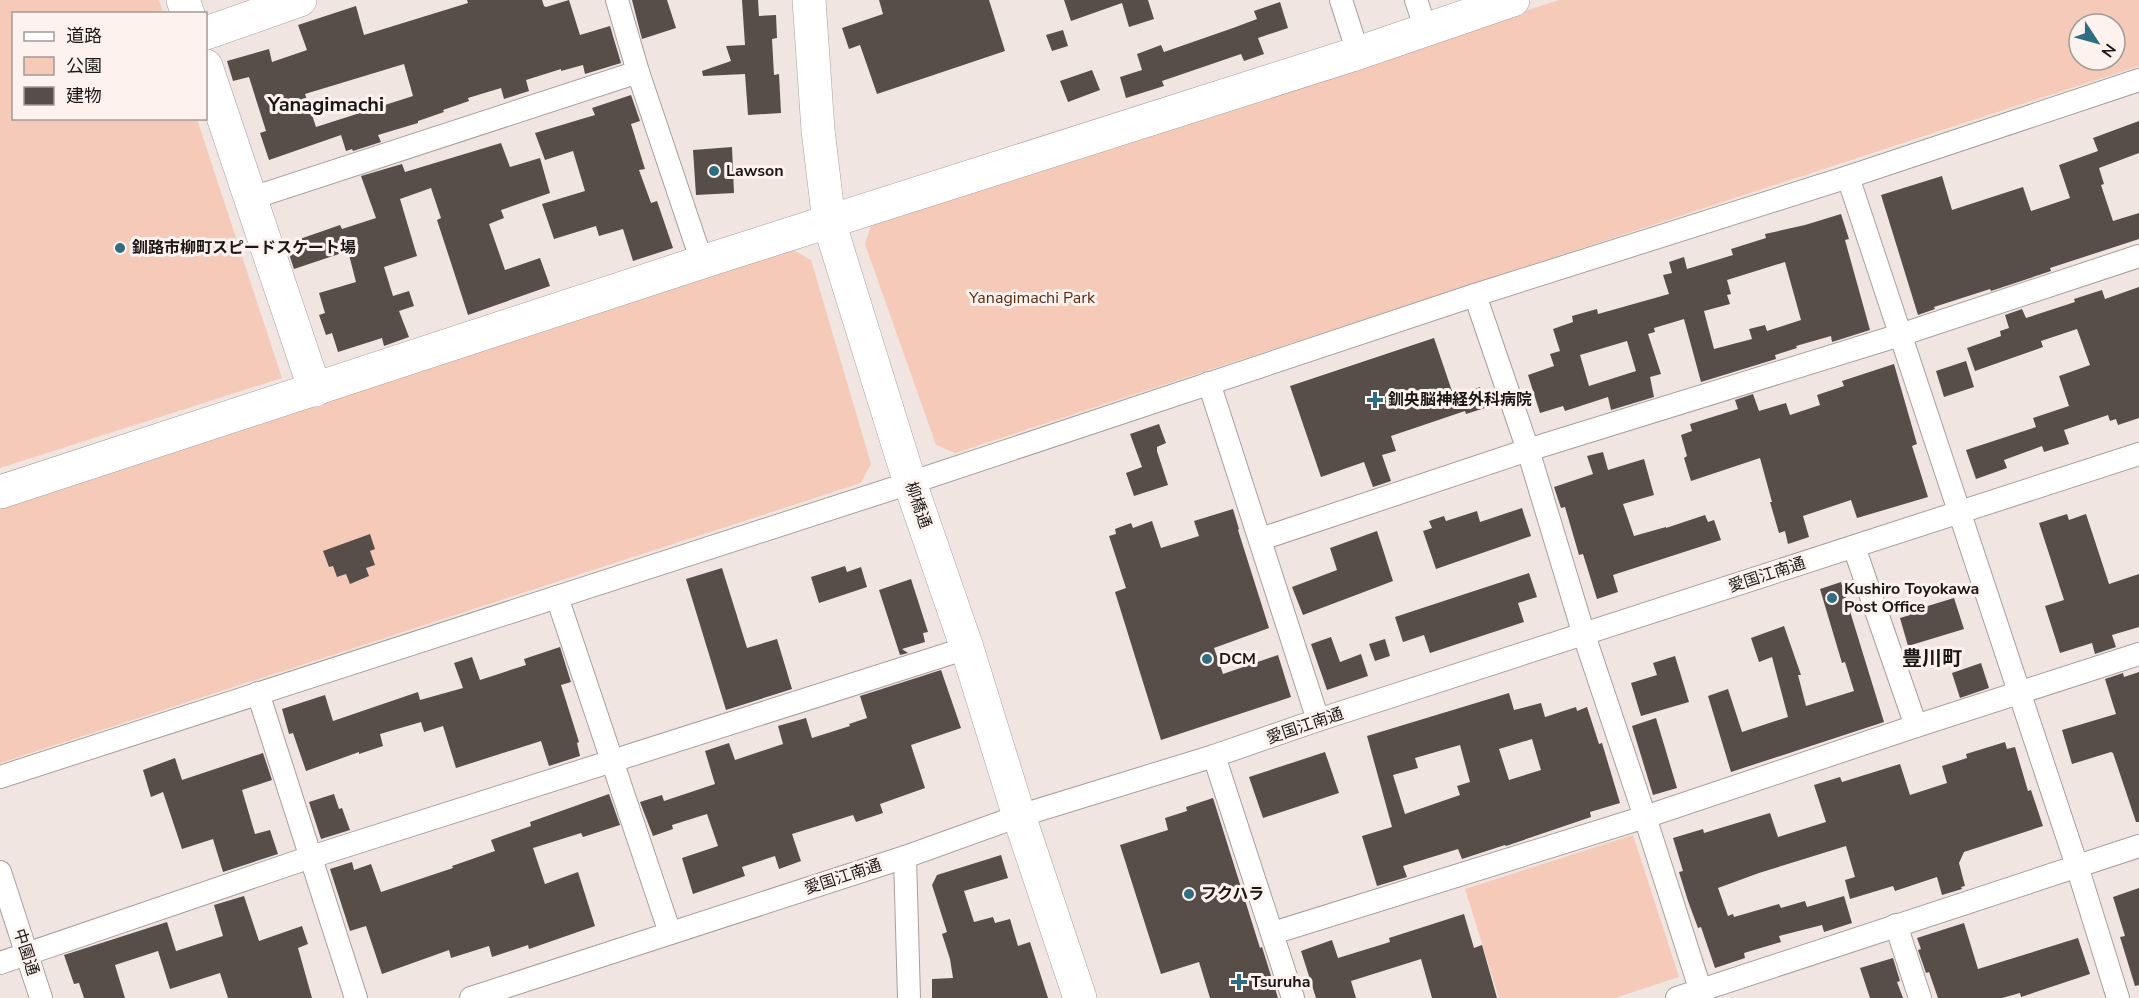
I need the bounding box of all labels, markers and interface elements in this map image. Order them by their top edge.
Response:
legend [12,12,207,120]
north arrow [2067,12,2127,72]
text: 道路 [66,24,102,48]
text: N [2096,39,2121,62]
text: 公園 [66,54,102,78]
text: 建物 [66,84,102,108]
district label: Yanagimachi [267,91,384,118]
place label: Lawson [726,160,784,182]
marker: Lawson [707,164,721,178]
place label: 釧路市柳町スピードスケート場 [132,237,356,259]
marker: 釧路市柳町スピードスケート場 [113,241,127,255]
park label: Yanagimachi Park [968,287,1096,309]
place label: 釧央脳神経外科病院 [1388,389,1532,411]
marker: 釧央脳神経外科病院 [1366,391,1384,409]
street label: 柳橋通 [900,479,936,531]
street label: 愛国江南通 [1726,552,1808,598]
place label: Kushiro Toyokawa Post Office [1844,578,1979,618]
marker: Kushiro Toyokawa Post Office [1825,591,1839,605]
district label: 豊川町 [1902,645,1962,672]
place label: DCM [1219,648,1256,670]
marker: DCM [1200,652,1214,666]
street label: 愛国江南通 [1264,703,1346,749]
street label: 愛国江南通 [802,854,884,900]
place label: フクハラ [1201,883,1264,905]
marker: フクハラ [1182,887,1196,901]
street label: 中園通 [8,926,44,978]
place label: Tsuruha [1251,971,1310,993]
marker: Tsuruha [1232,975,1246,989]

